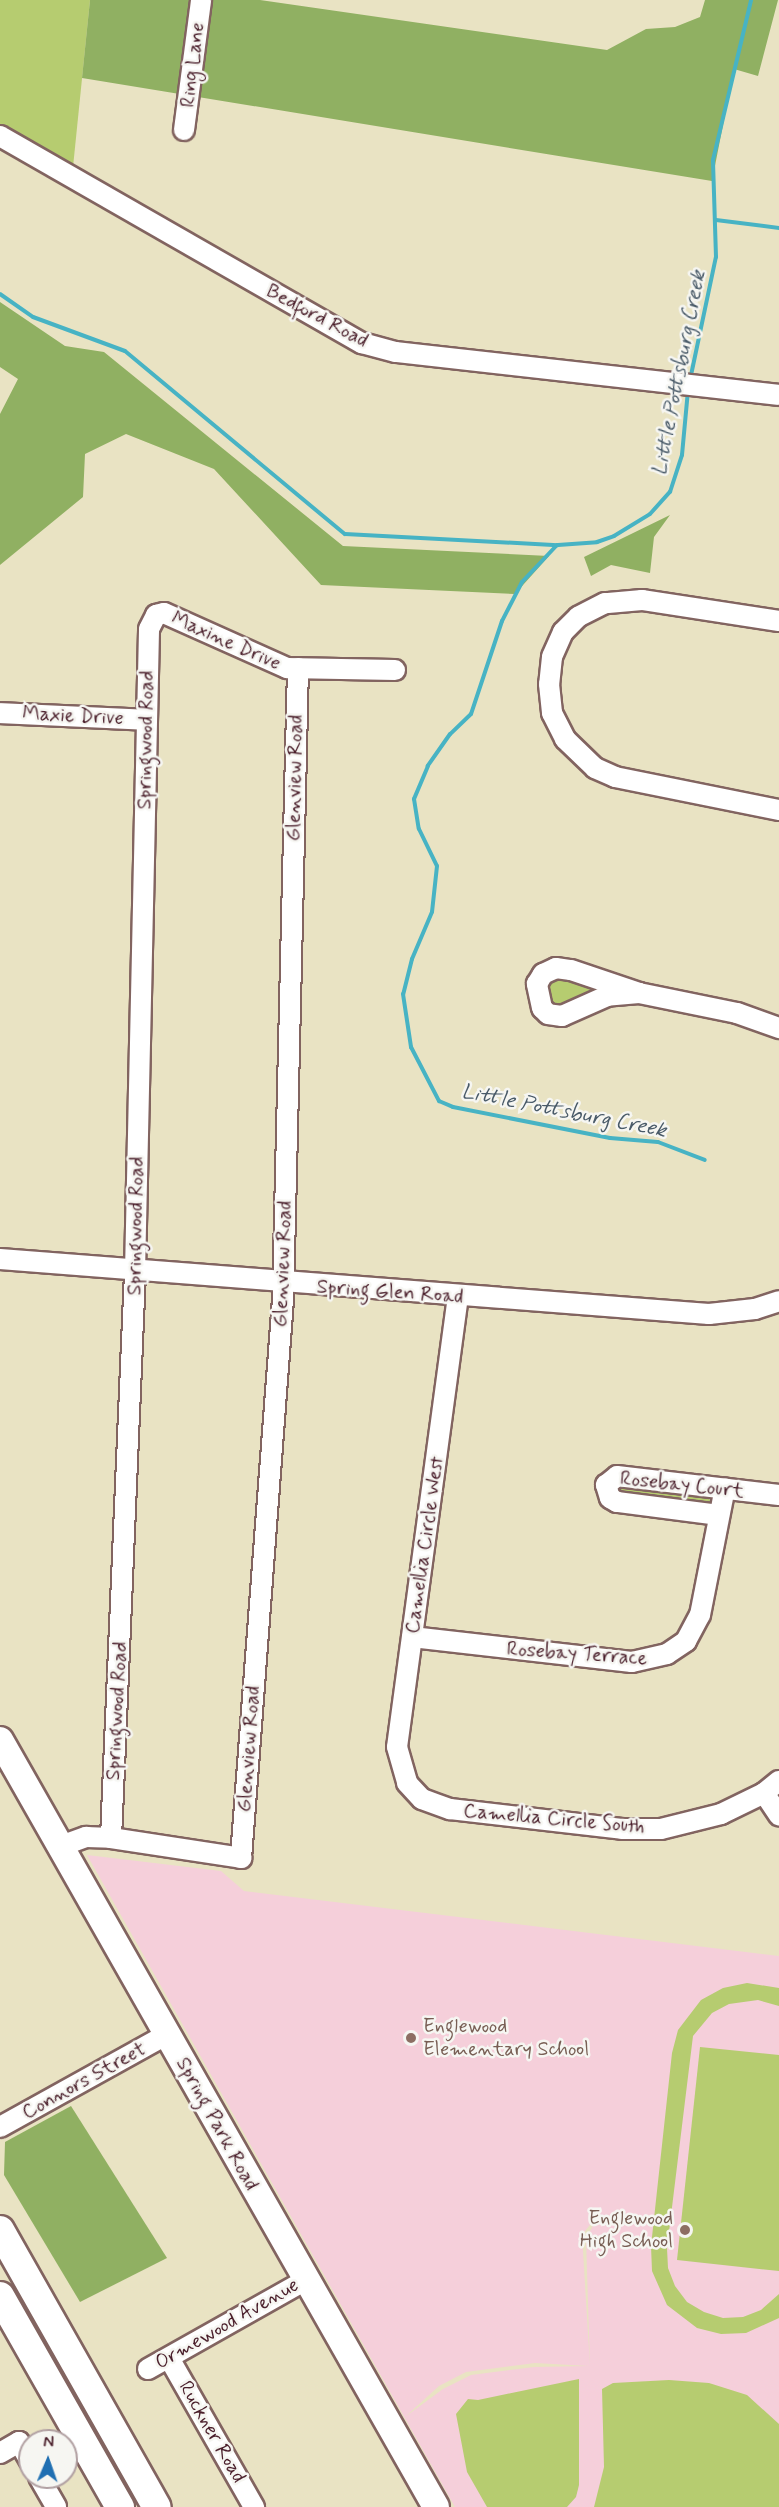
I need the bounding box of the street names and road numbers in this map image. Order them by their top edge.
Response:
street label: Ring Lane [176,21,210,109]
street label: Bedford Road [262,279,372,353]
street label: Maxine Drive [168,606,284,676]
street label: Springwood Road [133,670,159,810]
street label: Maxie Drive [22,701,124,731]
street label: Glenview Road [282,715,308,841]
street label: Springwood Road [123,1156,149,1296]
street label: Glenview Road [269,1201,297,1327]
street label: Spring Glen Road [316,1275,464,1309]
street label: Camellia Circle West [401,1454,449,1636]
street label: Rosebay Court [619,1467,745,1503]
street label: Rosebay Terrace [507,1637,647,1671]
street label: Springwood Road [101,1641,133,1781]
street label: Glenview Road [233,1686,265,1812]
street label: Camellia Circle South [462,1799,646,1839]
street label: Connors Street [18,2037,150,2125]
street label: Spring Park Road [172,2055,262,2193]
street label: Ormewood Avenue [152,2274,302,2374]
street label: Ruckner Road [173,2377,251,2487]

